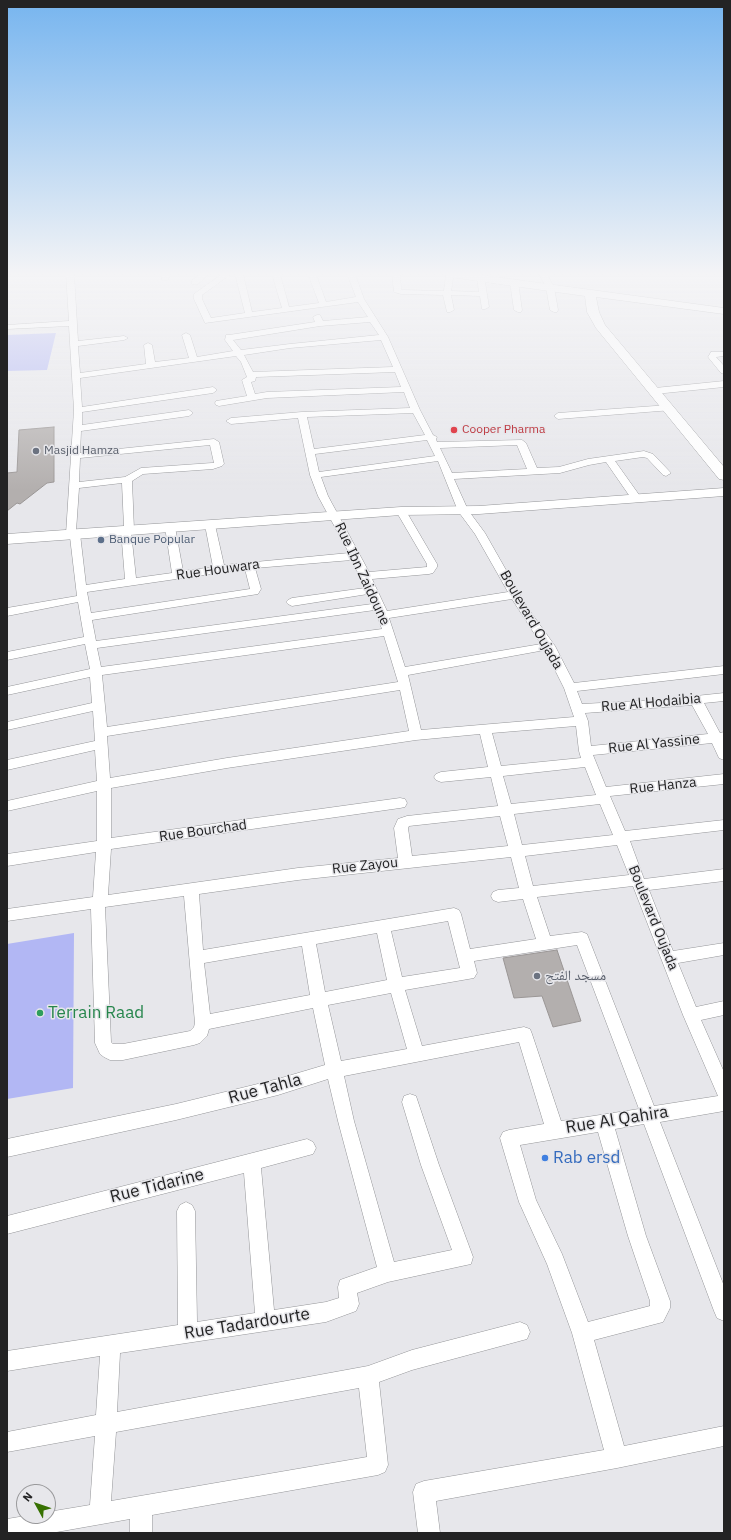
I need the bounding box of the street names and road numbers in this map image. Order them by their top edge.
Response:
street label: Rue Ibn Zaidoune [331,520,393,628]
street label: Rue Houwara [175,556,261,584]
street label: Boulevard Oujada [496,568,566,672]
street label: Rue Al Hodaibia [600,690,702,716]
street label: Rue Al Yassine [607,731,701,757]
street label: Rue Hanza [629,774,697,798]
street label: Rue Bourchad [158,817,248,845]
street label: Rue Zayou [331,854,399,878]
street label: Boulevard Oujada [624,863,682,973]
street label: Rue Tahla [226,1069,304,1109]
street label: Rue Al Qahira [564,1102,670,1138]
street label: Rue Tidarine [108,1164,206,1208]
street label: Rue Tadardourte [183,1304,311,1344]

